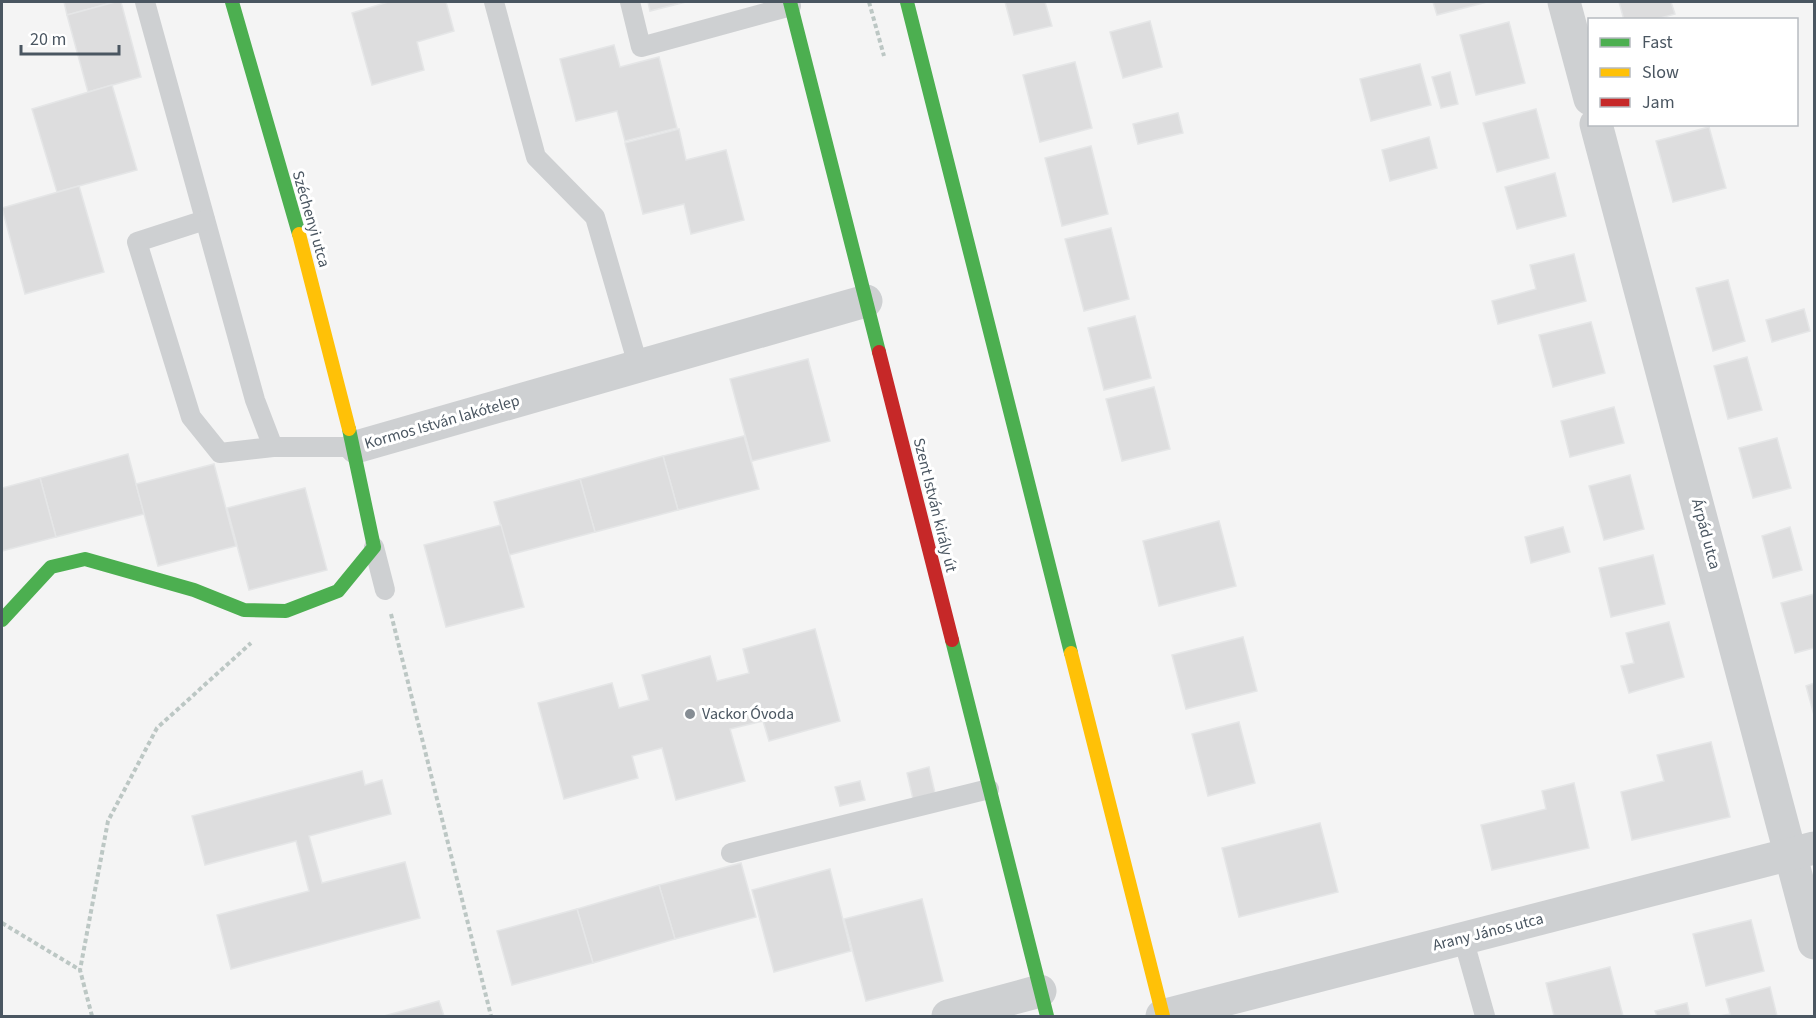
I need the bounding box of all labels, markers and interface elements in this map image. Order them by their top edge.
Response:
scale bar [21,18,118,56]
legend [1588,18,1798,126]
text: 20 m [30,27,66,52]
text: Fast [1642,30,1673,55]
text: Slow [1642,60,1679,85]
text: Jam [1642,90,1675,115]
street label: Széchenyi utca [287,168,335,270]
street label: Kormos István lakótelep [362,389,522,455]
street label: Szent István király út [908,436,962,575]
street label: Árpád utca [1686,496,1726,572]
place label: Vackor Óvoda [702,703,794,725]
marker: Vackor Óvoda [683,707,697,721]
street label: Arany János utca [1430,908,1546,956]

